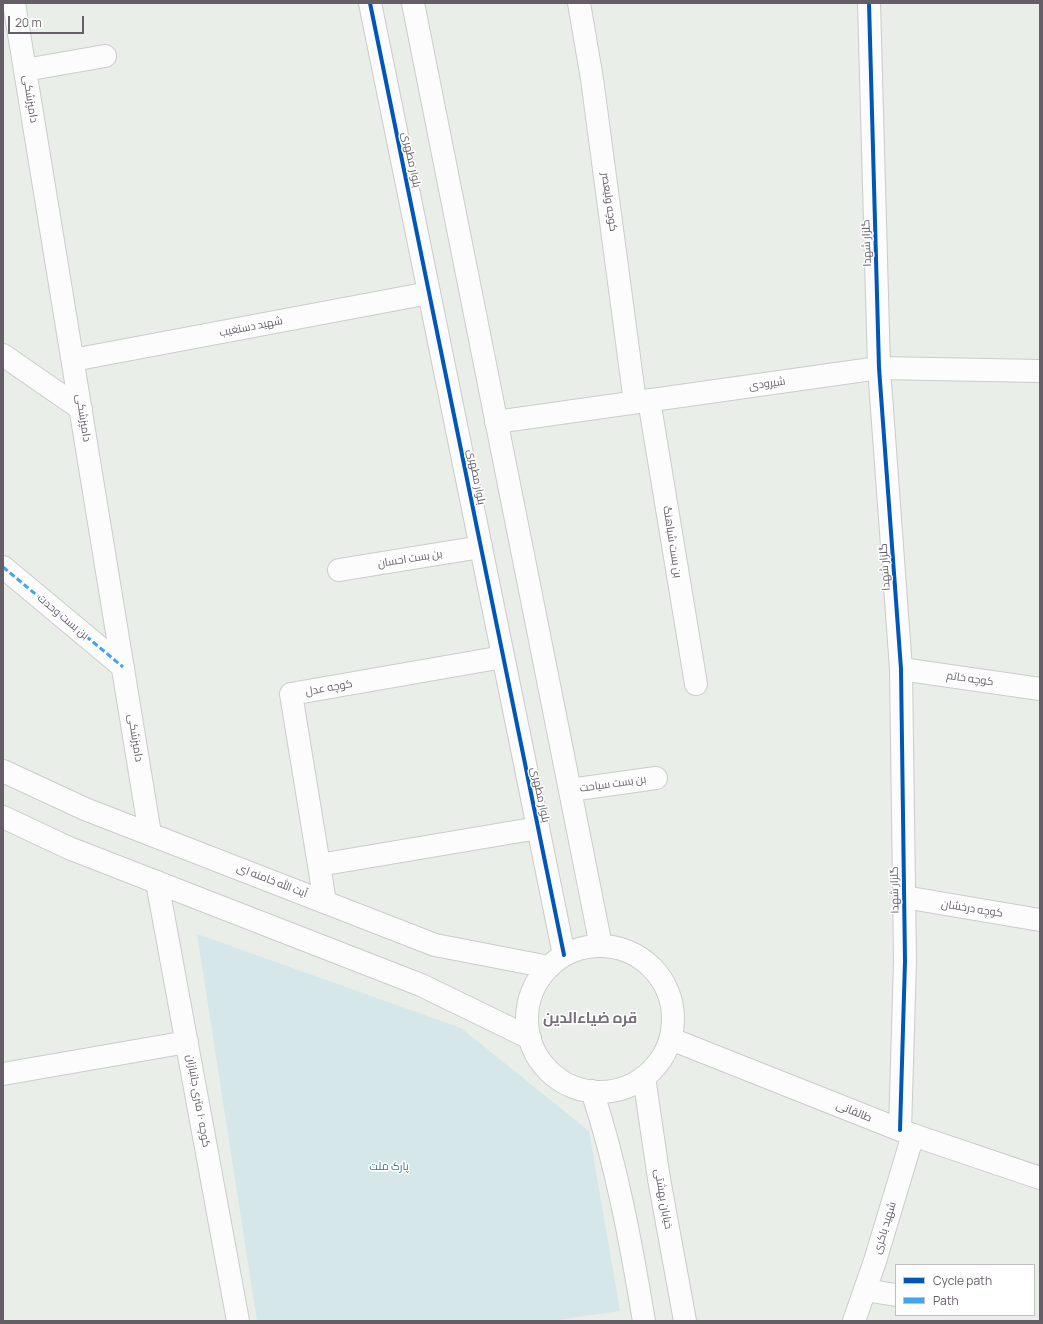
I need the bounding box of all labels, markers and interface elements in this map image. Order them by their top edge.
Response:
scale bar [10,8,86,34]
text: 20 m [15,14,42,31]
street label: دامپزشکی [20,74,40,124]
street label: بلوار مطهری [399,131,423,189]
street label: کوچه ولیعصر [598,172,620,232]
street label: گلزار شهدا [860,219,874,267]
street label: شهید دستغیب [218,314,284,340]
street label: شیرودی [748,375,786,393]
street label: دامپزشکی [73,393,93,443]
street label: بلوار مطهری [464,448,488,506]
street label: بن بست شباهنگ [660,505,684,579]
street label: گلزار شهدا [877,543,893,591]
street label: بن بست احسان [377,547,443,571]
street label: بن بست وحدت [35,592,91,642]
street label: کوچه خاتم [946,669,994,689]
street label: کوچه عدل [304,677,354,699]
street label: دامپزشکی [125,713,145,763]
street label: بلوار مطهری [528,766,552,824]
street label: بن بست سیاحت [579,773,647,795]
street label: آیت الله خامنه ای [235,861,309,901]
street label: گلزار شهدا [888,866,902,914]
street label: کوچه درخشان [940,898,1004,920]
district label: قره ضیاءالدین [543,1010,637,1028]
street label: کوچه ۱۰ متری جانبازان [183,1054,213,1148]
street label: طالقانی [834,1099,874,1125]
park label: پارک ملت [369,1160,409,1174]
street label: خیابان بهشتی [651,1168,675,1230]
street label: شهید باکری [871,1200,899,1256]
legend [895,1264,1035,1316]
text: Cycle path [933,1272,992,1289]
text: Path [933,1292,959,1309]

